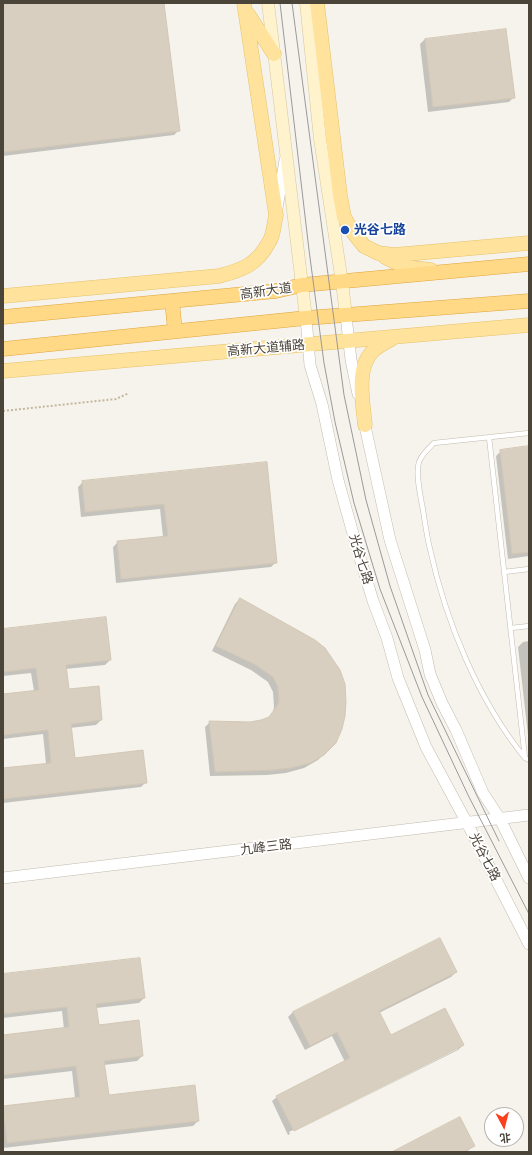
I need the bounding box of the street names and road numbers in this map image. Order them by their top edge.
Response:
street label: 高新大道 [239,280,293,302]
street label: 高新大道辅路 [226,337,306,359]
street label: 光谷七路 [346,532,376,586]
street label: 光谷七路 [466,830,504,884]
street label: 九峰三路 [239,836,293,858]

